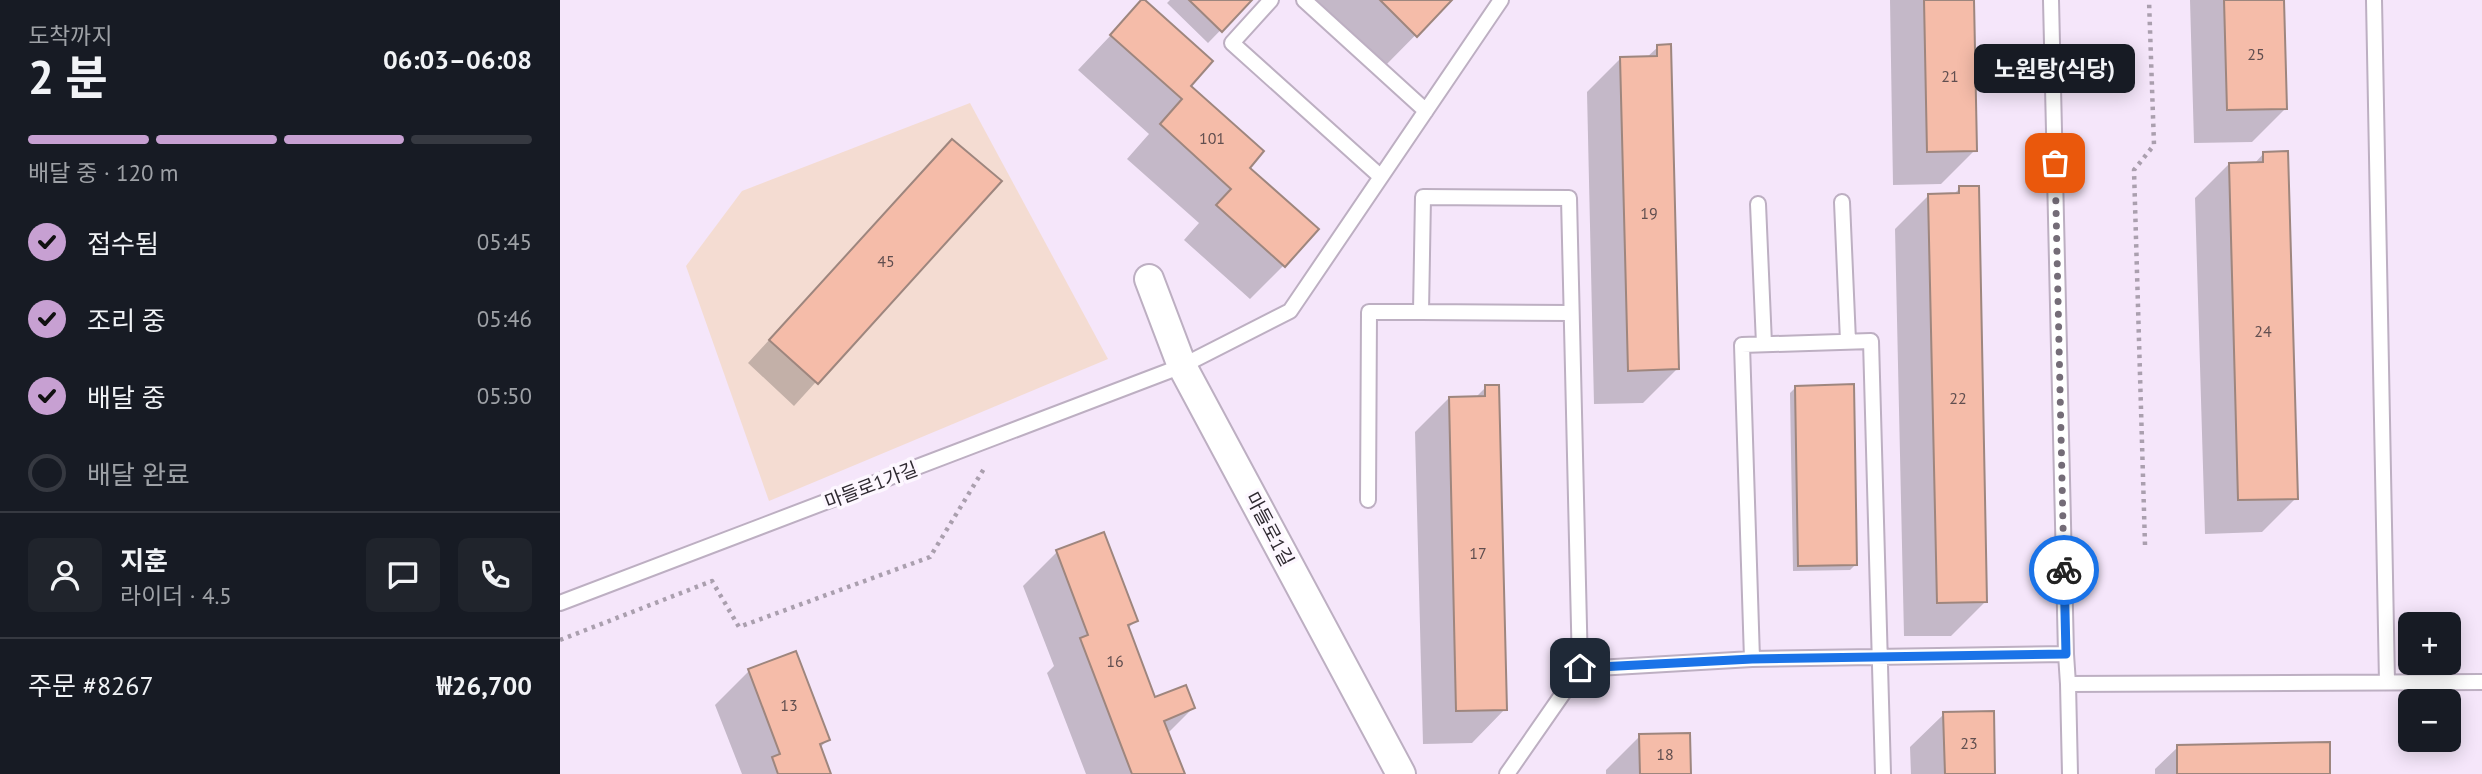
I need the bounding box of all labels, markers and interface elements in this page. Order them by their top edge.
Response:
text: 도착까지 [28,21,113,50]
text: 06:03–06:08 [383,43,532,76]
callout: 노원탕(식당) [1974,44,2136,93]
house number: 25 [2247,44,2265,64]
text: 2 분 [28,47,108,107]
text: 노원탕(식당) [1994,54,2115,83]
house number: 21 [1941,66,1959,86]
house number: 101 [1199,128,1225,148]
pin [2025,133,2085,193]
icon: bag [2036,144,2074,182]
text: 배달 중 · 120 m [28,158,178,187]
house number: 19 [1640,203,1658,223]
icon: check [28,223,66,261]
text: 접수됨 [87,227,159,260]
text: 05:45 [477,227,532,256]
house number: 45 [877,251,895,271]
icon: check [28,300,66,338]
text: 조리 중 [87,304,166,337]
text: 05:46 [477,304,532,333]
house number: 24 [2254,321,2272,341]
icon: check [28,377,66,415]
text: 배달 중 [87,381,166,414]
text: 05:50 [477,381,532,410]
house number: 22 [1949,388,1967,408]
street label: 마들로1가길 [821,456,921,514]
text: 배달 완료 [87,458,190,491]
street label: 마들로1길 [1241,488,1299,570]
courier [2029,535,2099,605]
button: person [28,538,102,612]
button: chat [366,538,440,612]
button: phone [458,538,532,612]
house number: 17 [1469,543,1487,563]
text: 지훈 [120,544,168,577]
icon: bike [2045,551,2083,589]
text: 라이더 · 4.5 [120,581,232,610]
map controls [2398,612,2461,752]
button: + [2398,612,2461,675]
pin [1550,638,1610,698]
icon: home [1561,649,1599,687]
house number: 16 [1106,651,1124,671]
text: 주문 #8267 [28,669,154,702]
text: ₩26,700 [436,669,532,702]
button: − [2398,689,2461,752]
house number: 13 [780,695,798,715]
house number: 23 [1960,733,1978,753]
house number: 18 [1656,744,1674,764]

